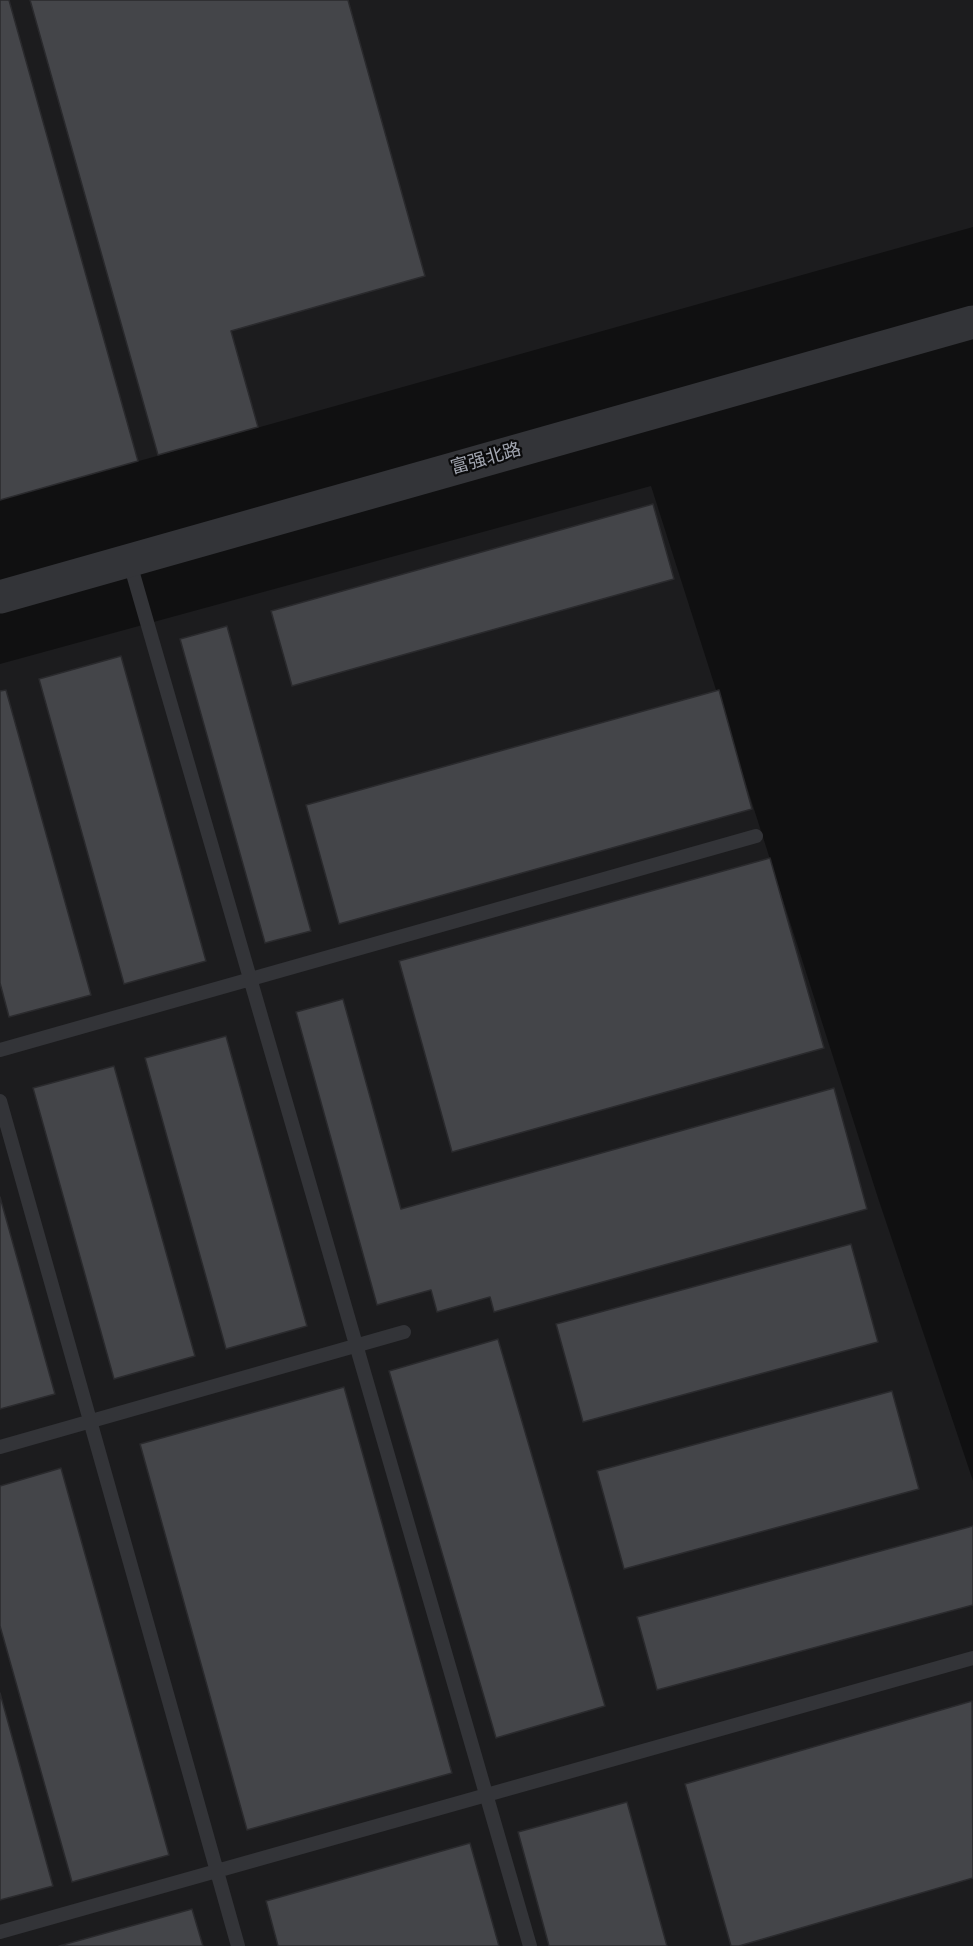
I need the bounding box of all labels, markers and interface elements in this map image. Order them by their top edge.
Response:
street label: 富强北路 [448,439,524,479]

